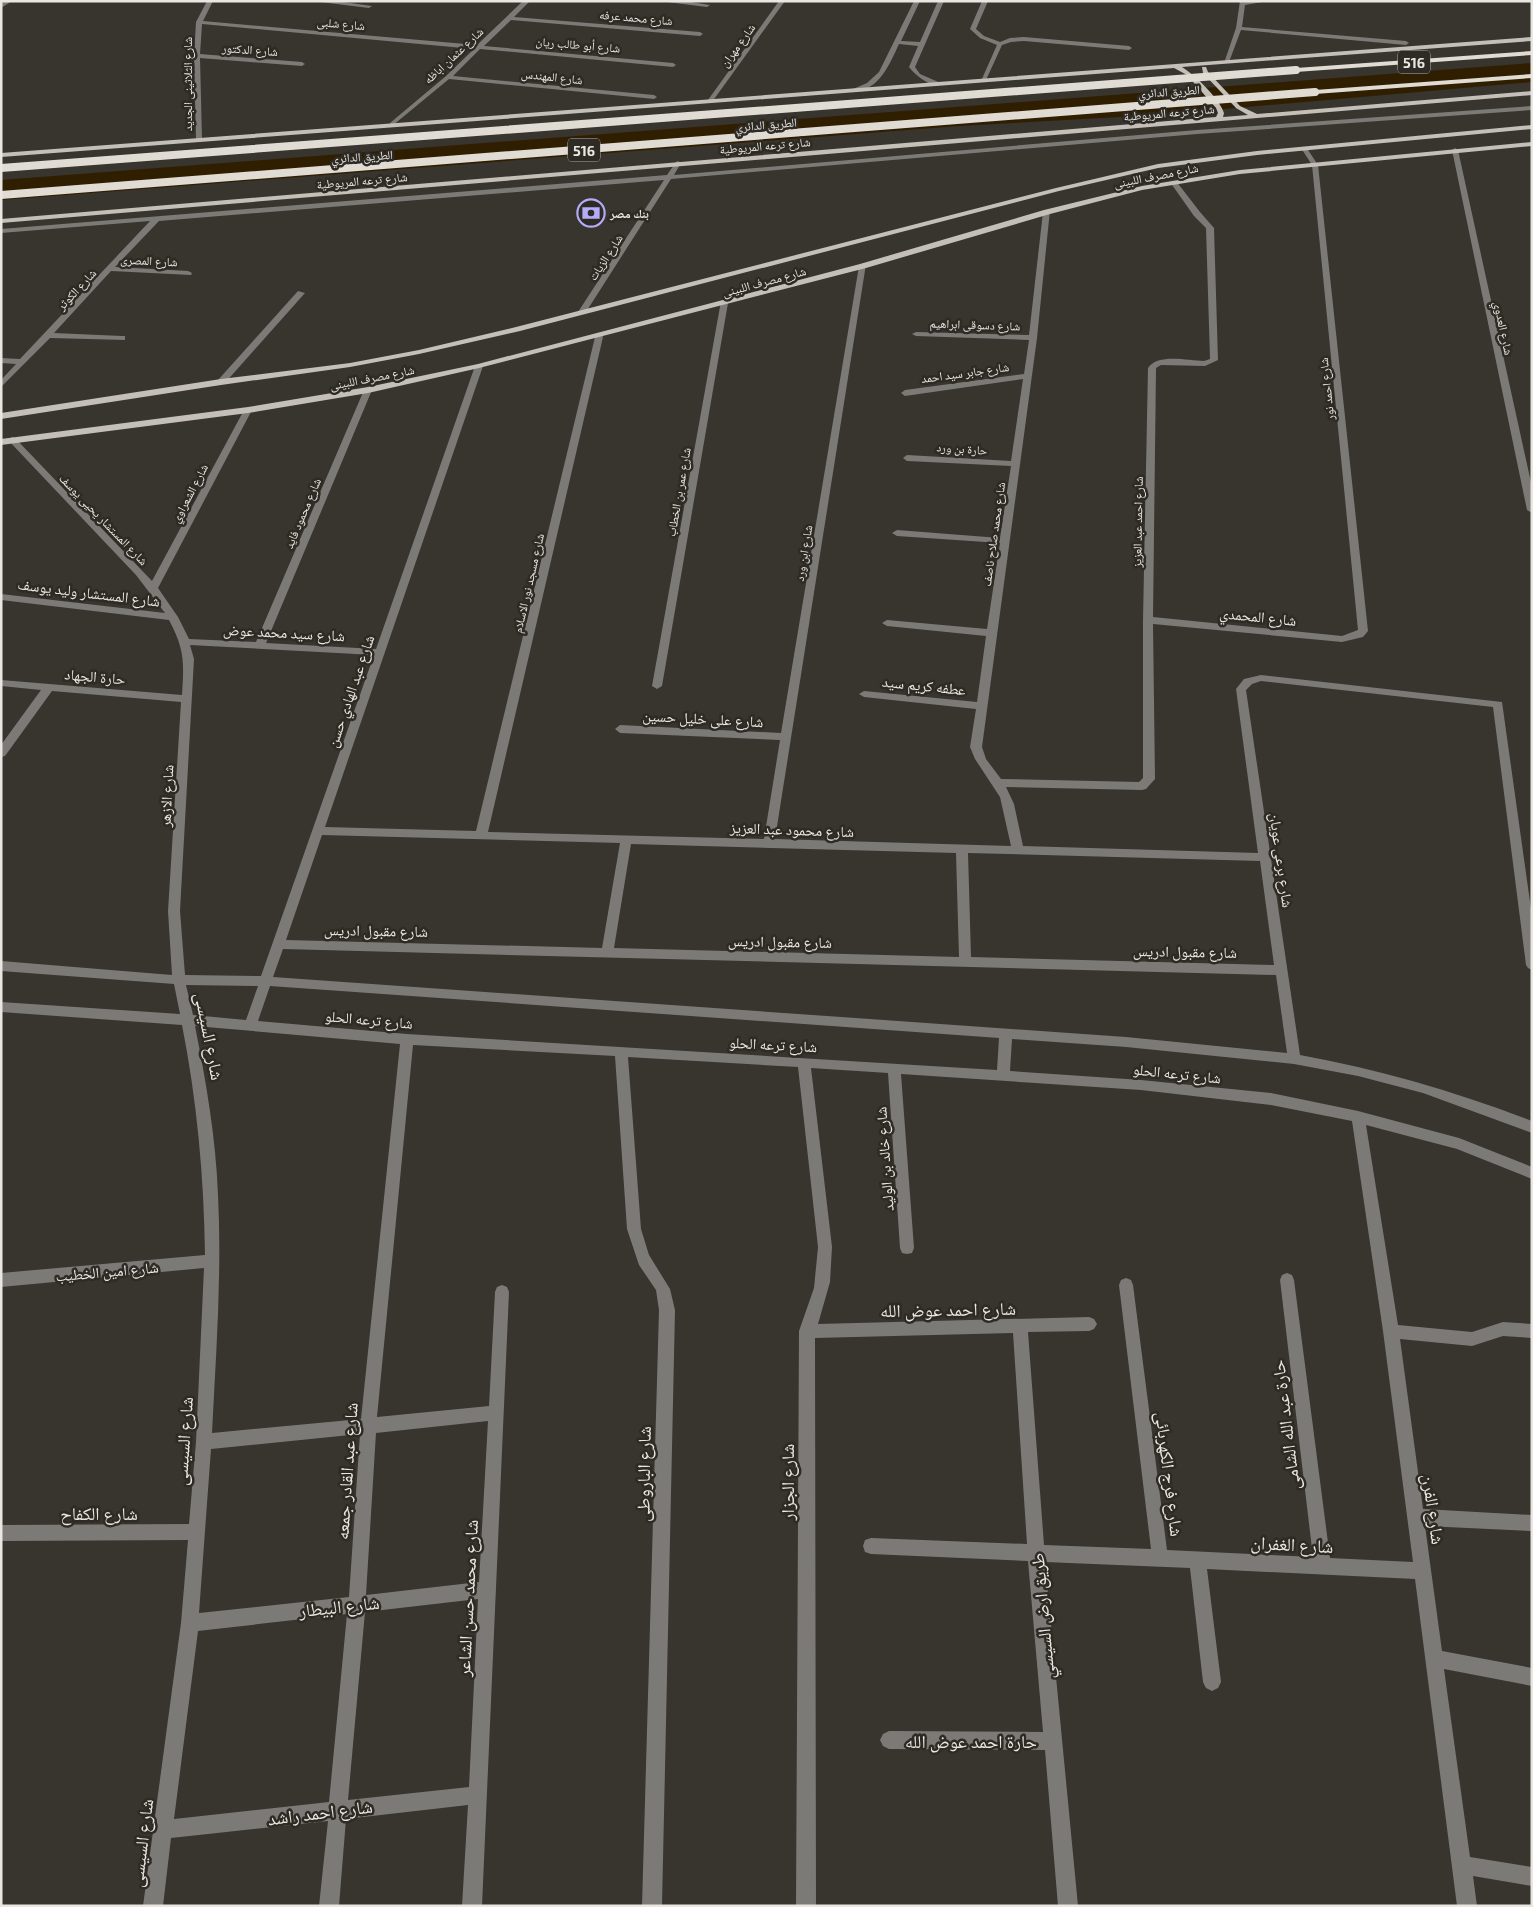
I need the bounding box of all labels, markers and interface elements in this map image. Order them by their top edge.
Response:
street label: شارع محمد عرفه [599,7,673,29]
street label: شارع شلبى [316,14,366,34]
street label: شارع مهران [717,20,759,71]
street label: شارع عثمان اباظه [420,24,487,88]
street label: شارع أبو طالب ريان [535,33,621,57]
street label: شارع الثلاثينى الجديد [180,37,196,131]
street label: شارع الدكتور [220,40,279,60]
road number: 516 [1398,51,1430,74]
street label: شارع المهندس [520,66,584,88]
street label: الطريق الدائري [1138,82,1201,104]
street label: شارع ترعه المريوطية [1123,101,1215,125]
street label: الطريق الدائري [735,114,798,138]
street label: شارع ترعه المريوطية [719,134,811,158]
road number: 516 [568,138,600,162]
street label: الطريق الدائري [331,147,394,169]
street label: شارع مصرف اللبينى [1112,160,1200,192]
street label: شارع ترعه المريوطية [316,169,408,193]
bank icon: بنك مصر [576,198,606,228]
place label: بنك مصر [609,206,649,221]
street label: شارع الزيات [585,231,627,284]
street label: شارع المصرى [120,252,178,270]
street label: شارع مصرف اللبينى [721,263,808,301]
street label: شارع الكوثر [53,266,100,315]
street label: شارع العدوي [1488,300,1517,357]
street label: شارع دسوقى ابراهيم [929,315,1021,335]
street label: شارع احمد نور [1316,357,1338,422]
street label: شارع جابر سيد احمد [920,359,1010,387]
street label: شارع مصرف اللبينى [328,362,416,394]
street label: حارة بن ورد [936,439,988,458]
street label: شارع عمر بن الخطاب [663,446,695,538]
street label: شارع الشعراوي [168,461,214,527]
street label: شارع المستشار يحيى يوسف [55,471,151,569]
street label: شارع محمود فايد [281,476,325,551]
street label: شارع احمد عبد العزيز [1129,476,1147,569]
street label: شارع محمد صلاح ناصف [979,481,1009,587]
street label: شارع ابن ورد [792,524,816,582]
street label: شارع مسجد نور الاسلام [510,532,548,635]
street label: شارع المستشار وليد يوسف [17,574,161,612]
street label: شارع المحمدي [1218,603,1298,633]
street label: شارع سيد محمد عوض [222,620,346,646]
street label: شارع عبد الهادي حسن [322,632,381,751]
street label: حارة الجهاد [64,664,127,689]
street label: عطفه كريم سيد [881,672,967,700]
street label: شارع على خليل حسين [642,706,764,732]
street label: شارع الازهر [155,764,179,829]
street label: شارع برعى عويان [1264,811,1298,909]
street label: شارع محمود عبد العزيز [729,818,854,842]
street label: شارع مقبول ادريس [324,920,428,942]
street label: شارع مقبول ادريس [728,931,832,953]
street label: شارع مقبول ادريس [1133,941,1237,963]
street label: شارع السيسى [190,990,229,1082]
street label: شارع ترعه الحلو [324,1006,414,1034]
street label: شارع ترعه الحلو [728,1033,818,1057]
street label: شارع ترعه الحلو [1132,1059,1222,1089]
street label: شارع خالد بن الوليد [871,1106,899,1212]
street label: شارع امين الخطيب [55,1258,160,1286]
street label: شارع احمد عوض الله [880,1297,1016,1322]
street label: حارة عبد الله الشامى [1266,1359,1305,1491]
street label: شارع السيسى [169,1396,198,1486]
street label: شارع عبد القادر جمعه [330,1402,363,1540]
street label: شارع فرج الكهربائى [1149,1410,1189,1538]
street label: شارع الباروطى [631,1426,656,1522]
street label: شارع الجزار [776,1444,799,1521]
street label: شارع الفرن [1417,1472,1450,1546]
street label: شارع الكفاح [60,1502,138,1526]
street label: شارع محمد حسن الشاعر [452,1519,483,1678]
street label: شارع الغفران [1250,1531,1334,1558]
street label: طريق ارض السيسي [1026,1552,1063,1680]
street label: شارع البيطار [297,1591,380,1622]
street label: حارة احمد عوض الله [905,1730,1037,1753]
street label: شارع احمد راشد [266,1795,374,1830]
street label: شارع السيسى [125,1797,158,1889]

